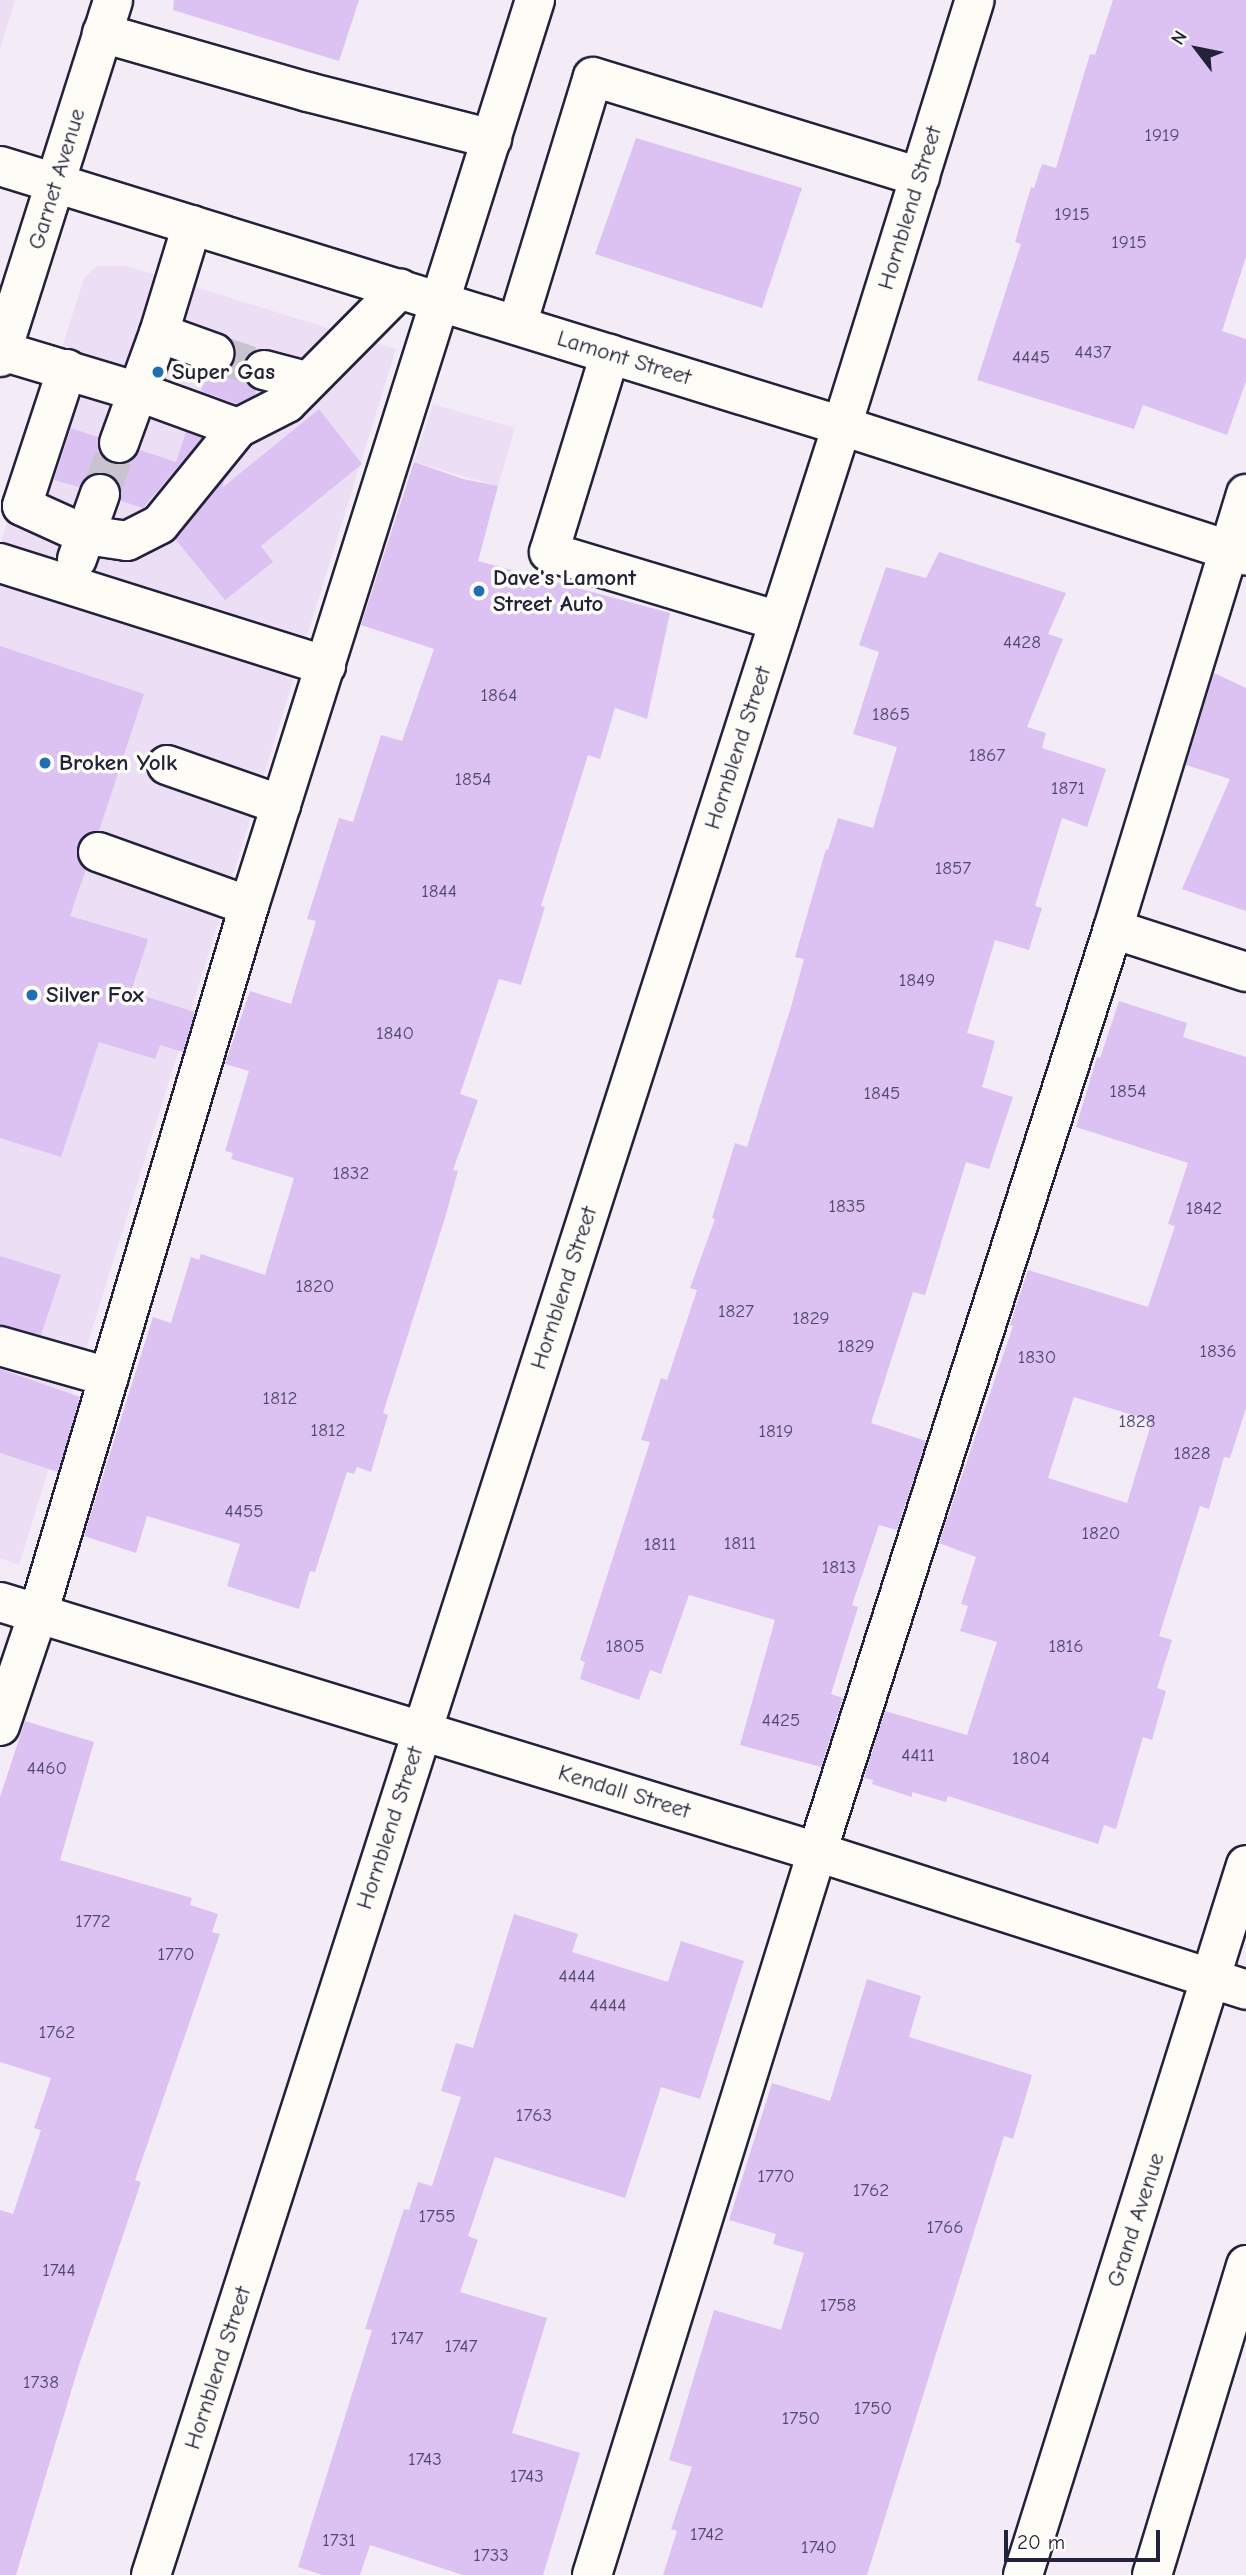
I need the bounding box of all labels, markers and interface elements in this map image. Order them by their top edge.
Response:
north arrow [1162,14,1232,84]
text: N [1167,27,1192,49]
street label: Garnet Avenue [22,105,92,253]
street label: Hornblend Street [872,123,948,293]
house number: 1919 [1144,125,1180,147]
house number: 1915 [1054,204,1090,226]
house number: 1915 [1111,232,1147,254]
street label: Lamont Street [554,325,694,391]
house number: 4437 [1075,342,1111,364]
house number: 4445 [1012,347,1050,369]
place label: Super Gas [172,358,275,386]
marker: Super Gas [150,364,166,380]
place label: Dave's Lamont Street Auto [493,564,636,618]
marker: Dave's Lamont Street Auto [471,583,487,599]
house number: 4428 [1003,632,1041,654]
street label: Hornblend Street [699,663,777,833]
house number: 1864 [481,685,517,707]
house number: 1865 [872,704,910,726]
house number: 1867 [969,745,1005,767]
place label: Broken Yolk [59,749,177,777]
marker: Broken Yolk [37,755,53,771]
house number: 1854 [455,769,491,791]
house number: 1871 [1051,778,1085,800]
house number: 1857 [935,858,971,880]
house number: 1844 [421,881,457,903]
house number: 1849 [899,970,935,992]
place label: Silver Fox [46,981,144,1009]
marker: Silver Fox [24,987,40,1003]
house number: 1840 [376,1023,414,1045]
house number: 1854 [1110,1081,1146,1103]
house number: 1845 [864,1083,900,1105]
house number: 1832 [333,1163,369,1185]
house number: 1835 [828,1196,866,1218]
house number: 1842 [1186,1198,1222,1220]
street label: Hornblend Street [525,1203,603,1373]
house number: 1820 [296,1276,334,1298]
house number: 1827 [718,1301,754,1323]
house number: 1829 [792,1308,830,1330]
house number: 1829 [837,1336,875,1358]
house number: 1836 [1199,1341,1237,1363]
house number: 1830 [1018,1347,1056,1369]
house number: 1812 [263,1388,297,1410]
house number: 1828 [1118,1411,1156,1433]
house number: 1812 [311,1420,345,1442]
house number: 1819 [759,1421,793,1443]
house number: 1828 [1173,1443,1211,1465]
house number: 4455 [225,1501,263,1523]
house number: 1820 [1082,1523,1120,1545]
house number: 1811 [724,1533,756,1555]
house number: 1811 [644,1534,676,1556]
house number: 1813 [822,1557,856,1579]
house number: 1805 [605,1636,645,1658]
house number: 1816 [1048,1636,1084,1658]
house number: 4425 [762,1710,800,1732]
street label: Hornblend Street [351,1743,429,1913]
house number: 4411 [901,1745,935,1767]
house number: 1804 [1012,1748,1050,1770]
house number: 4460 [27,1758,67,1780]
street label: Kendall Street [555,1759,693,1825]
house number: 1772 [75,1911,111,1933]
house number: 1770 [157,1944,195,1966]
house number: 4444 [559,1966,595,1988]
house number: 4444 [590,1995,626,2017]
house number: 1762 [39,2022,75,2044]
house number: 1763 [516,2105,552,2127]
street label: Grand Avenue [1101,2149,1171,2291]
house number: 1770 [757,2166,795,2188]
house number: 1762 [853,2180,889,2202]
house number: 1755 [418,2206,456,2228]
house number: 1766 [927,2217,963,2239]
house number: 1744 [42,2260,76,2282]
street label: Hornblend Street [179,2283,257,2453]
house number: 1758 [820,2295,856,2317]
house number: 1747 [390,2328,424,2350]
house number: 1747 [444,2336,478,2358]
house number: 1738 [23,2372,59,2394]
house number: 1750 [854,2398,892,2420]
house number: 1750 [782,2408,820,2430]
house number: 1743 [408,2449,442,2471]
house number: 1743 [510,2466,544,2488]
scale bar [1008,2516,1164,2560]
house number: 1742 [690,2524,724,2546]
house number: 1731 [322,2530,356,2552]
text: 20 m [1017,2530,1065,2554]
house number: 1740 [801,2537,837,2559]
house number: 1733 [473,2545,509,2567]

